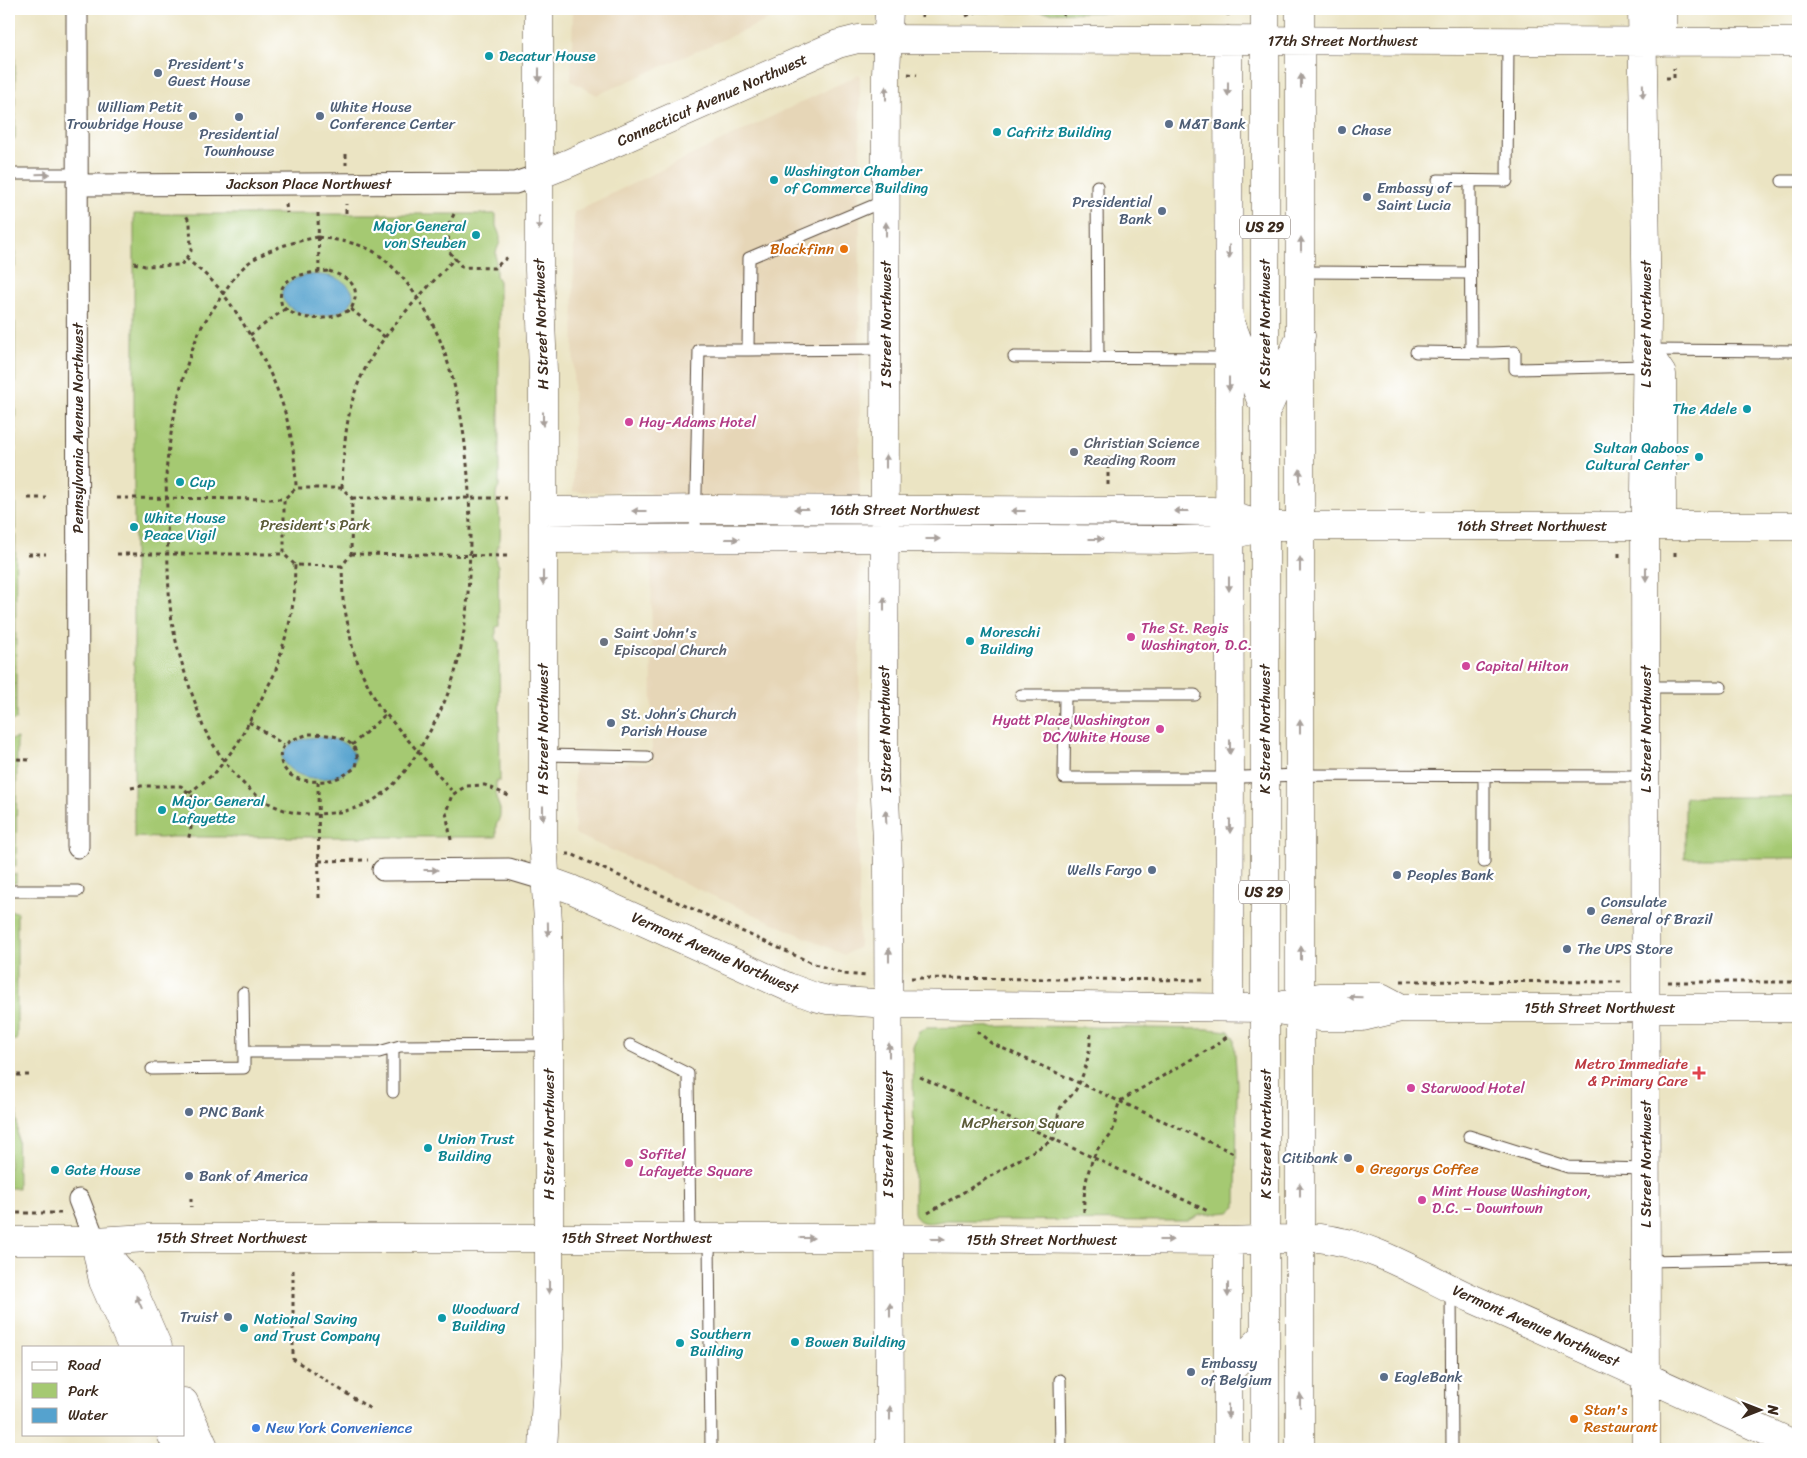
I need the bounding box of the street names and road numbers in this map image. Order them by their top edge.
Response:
street label: 17th Street Northwest [1268,28,1419,54]
street label: Connecticut Avenue Northwest [612,46,812,154]
street label: Jackson Place Northwest [225,171,392,197]
road number: US 29 [1240,216,1290,238]
street label: H Street Northwest [526,257,556,390]
street label: K Street Northwest [1252,258,1278,389]
street label: L Street Northwest [1633,259,1659,388]
street label: I Street Northwest [873,260,899,388]
street label: Pennsylvania Avenue Northwest [65,322,91,533]
street label: 16th Street Northwest [830,497,981,523]
street label: 16th Street Northwest [1457,513,1608,539]
street label: H Street Northwest [530,662,556,795]
street label: K Street Northwest [1252,663,1278,794]
street label: I Street Northwest [871,664,899,794]
street label: L Street Northwest [1633,664,1659,793]
road number: US 29 [1239,880,1289,904]
street label: Vermont Avenue Northwest [627,904,804,1002]
street label: 15th Street Northwest [1524,995,1676,1021]
street label: H Street Northwest [536,1067,562,1200]
street label: K Street Northwest [1253,1068,1279,1199]
street label: I Street Northwest [875,1070,901,1198]
street label: L Street Northwest [1633,1099,1659,1228]
street label: 15th Street Northwest [156,1225,308,1251]
street label: 15th Street Northwest [561,1225,713,1251]
street label: 15th Street Northwest [966,1227,1118,1253]
street label: Vermont Avenue Northwest [1448,1277,1625,1375]

